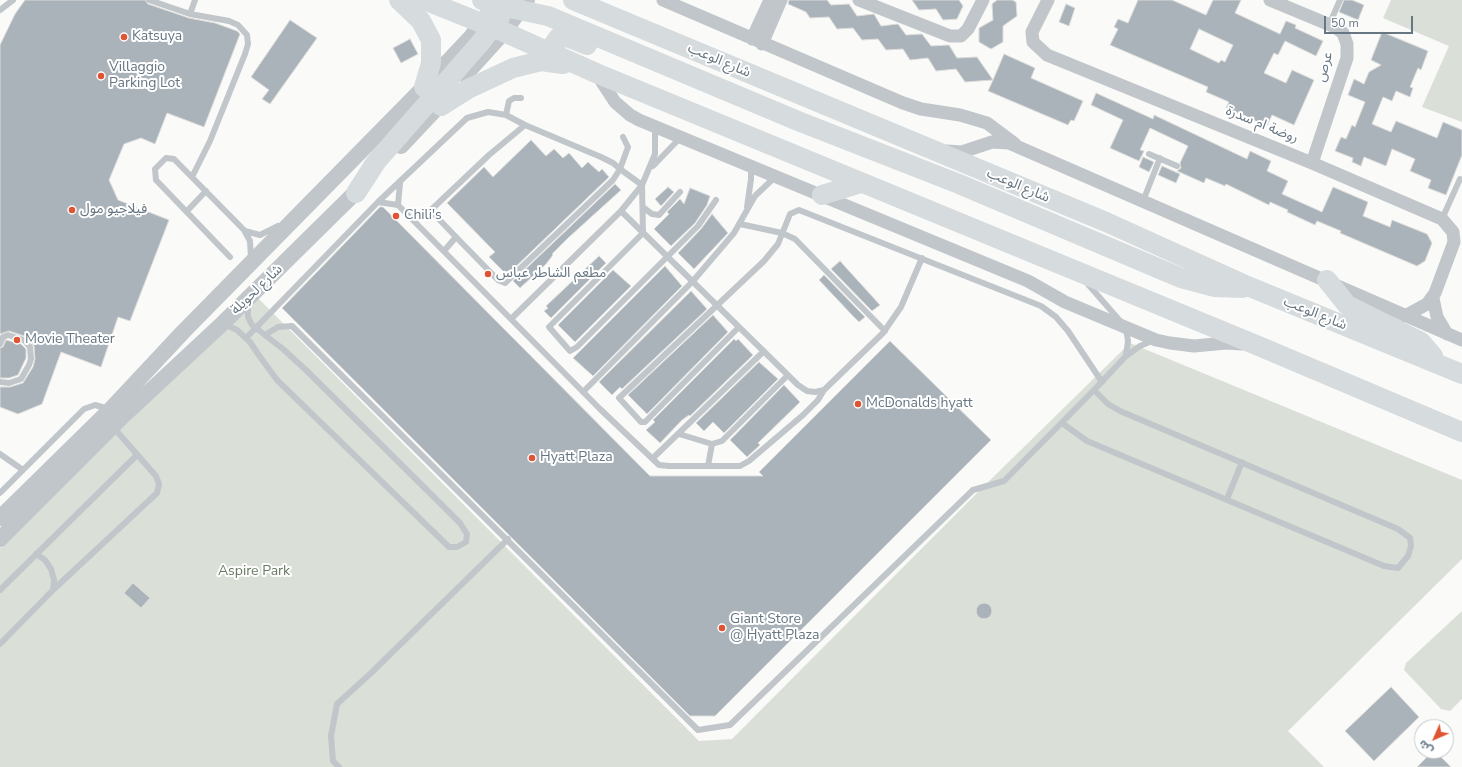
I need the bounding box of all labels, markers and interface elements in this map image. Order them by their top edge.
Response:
scale bar [1326,8,1415,34]
text: 50 m [1331,15,1359,31]
place label: Katsuya [132,29,182,45]
marker: Katsuya [119,32,129,42]
street label: شارع الوعب [685,40,753,82]
street label: عرص [1313,50,1337,84]
place label: Villaggio Parking Lot [109,60,180,92]
marker: Villaggio Parking Lot [96,71,106,81]
street label: روضة ام سدرة [1223,103,1301,147]
street label: شارع الوعب [984,165,1052,207]
place label: فيلاجيو مول [80,202,147,218]
marker: فيلاجيو مول [67,205,77,215]
place label: Chili's [404,208,442,224]
marker: Chili's [391,211,401,221]
street label: شارع لحويلة [228,261,286,319]
place label: مطعم الشاطر عباس [496,266,606,282]
marker: مطعم الشاطر عباس [483,269,493,279]
street label: شارع الوعب [1281,294,1349,334]
place label: Movie Theater [25,332,115,348]
marker: Movie Theater [12,335,22,345]
place label: McDonalds hyatt [866,396,973,412]
marker: McDonalds hyatt [853,399,863,409]
place label: Hyatt Plaza [540,450,613,466]
marker: Hyatt Plaza [527,453,537,463]
park label: Aspire Park [218,564,290,580]
place label: Giant Store @ Hyatt Plaza [730,612,819,644]
marker: Giant Store @ Hyatt Plaza [717,623,727,633]
north arrow [1414,719,1454,759]
text: ش [1415,737,1437,758]

